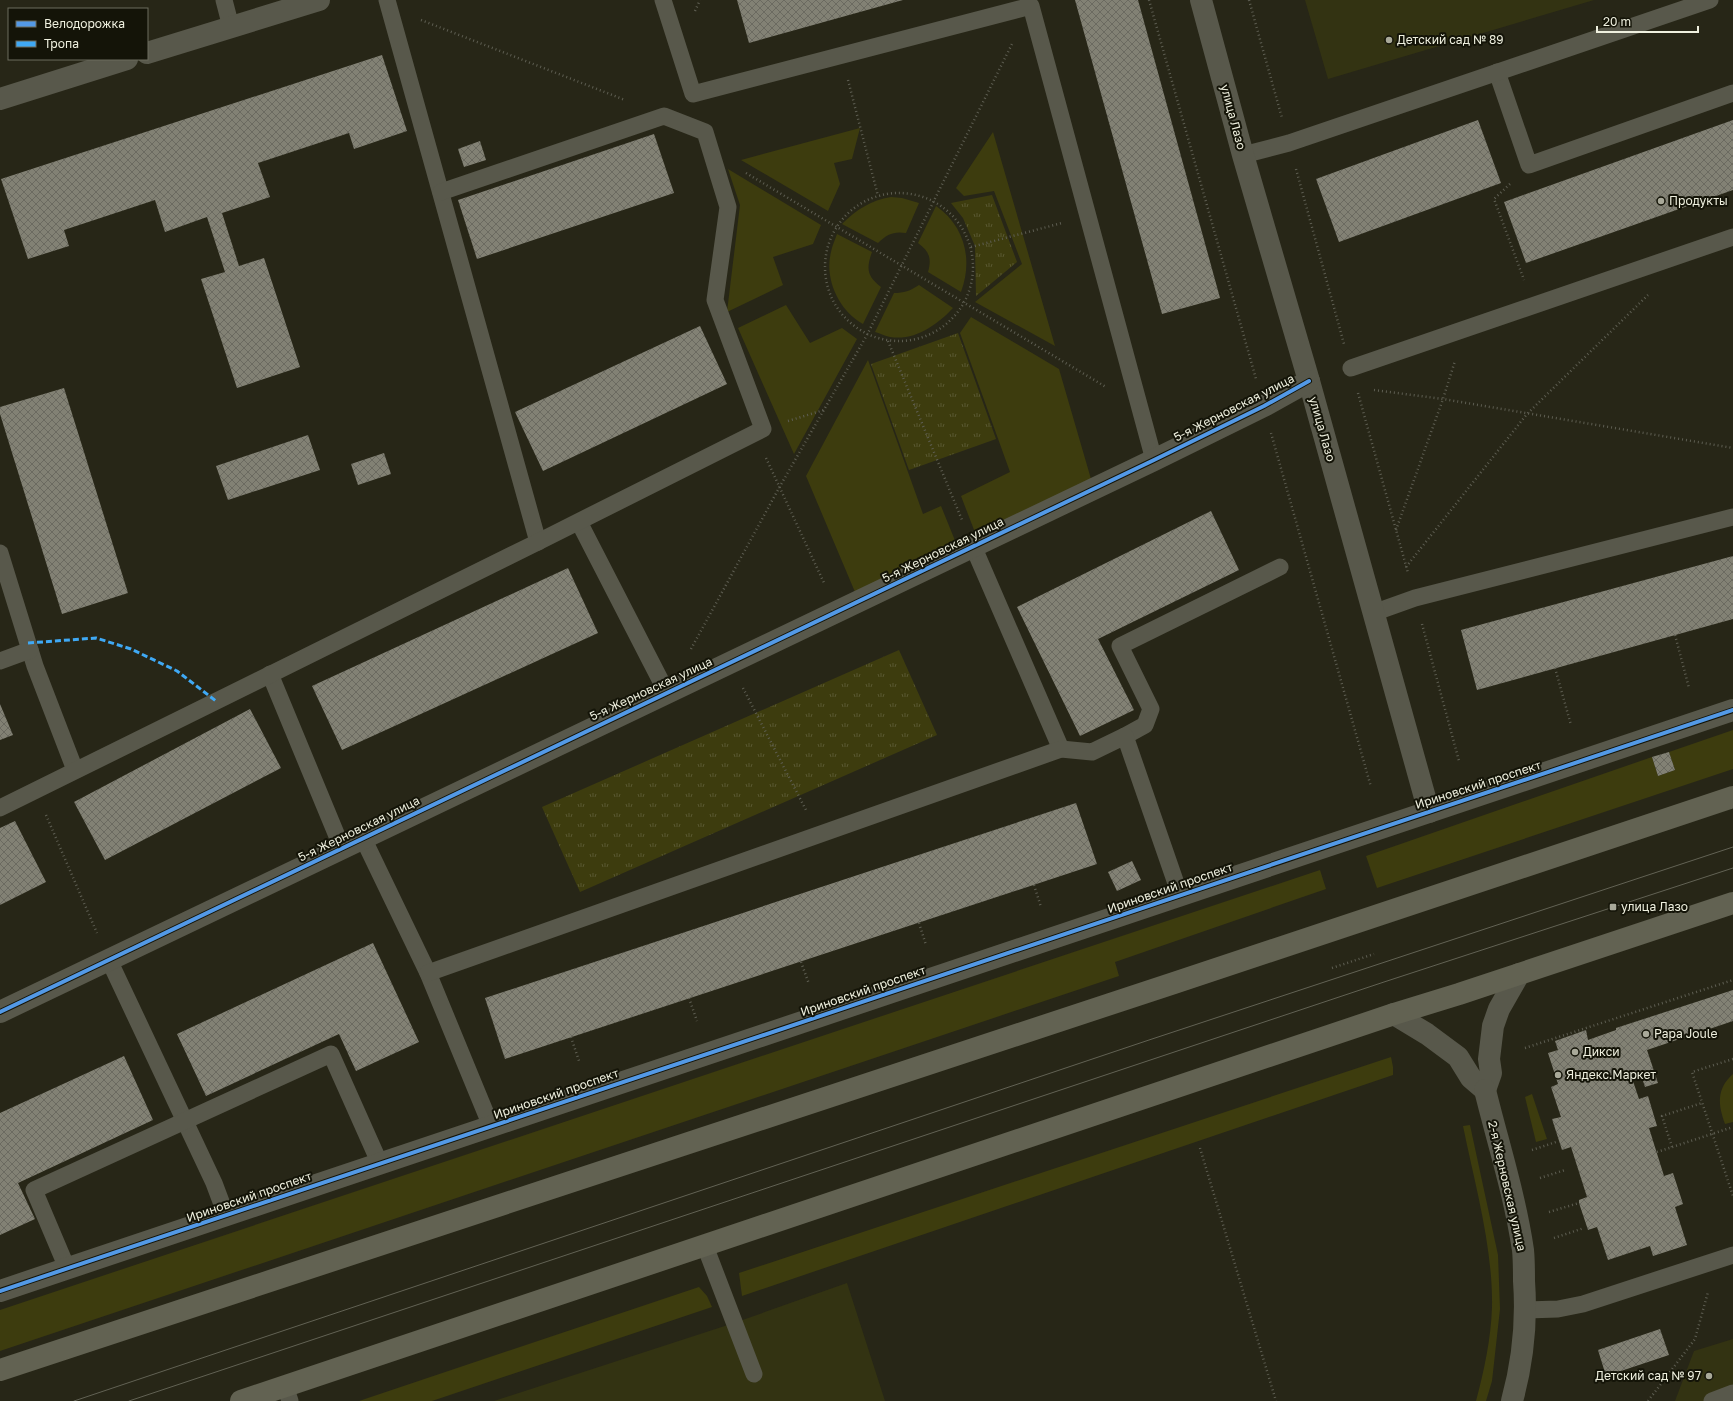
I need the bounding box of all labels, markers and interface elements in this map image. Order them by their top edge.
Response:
legend [8,8,148,60]
scale bar [1597,8,1698,34]
text: 20 m [1603,14,1631,29]
text: Велодорожка [44,16,125,31]
place label: Детский сад № 89 [1397,32,1504,47]
marker: Детский сад № 89 [1384,35,1394,45]
text: Тропа [44,36,79,51]
street label: улица Лазо [1218,83,1249,151]
place label: Продукты [1669,193,1728,208]
marker: Продукты [1656,196,1666,206]
street label: 5-я Жерновская улица [1171,371,1297,445]
street label: улица Лазо [1306,395,1339,463]
street label: 5-я Жерновская улица [880,514,1006,586]
street label: 5-я Жерновская улица [587,654,714,724]
street label: Ириновский проспект [1413,757,1543,812]
street label: 5-я Жерновская улица [296,793,422,865]
street label: Ириновский проспект [1105,859,1235,916]
place label: улица Лазо [1621,899,1688,914]
marker: улица Лазо [1608,902,1618,912]
street label: Ириновский проспект [798,962,928,1019]
place label: Papa Joule [1654,1026,1718,1041]
marker: Papa Joule [1641,1029,1651,1039]
place label: Дикси [1583,1044,1620,1059]
marker: Дикси [1570,1047,1580,1057]
street label: Ириновский проспект [491,1065,621,1122]
place label: Яндекс.Маркет [1566,1067,1656,1082]
marker: Яндекс.Маркет [1553,1070,1563,1080]
street label: 2-я Жерновская улица [1485,1119,1530,1253]
street label: Ириновский проспект [184,1168,314,1225]
place label: Детский сад № 97 [1595,1368,1701,1383]
marker: Детский сад № 97 [1704,1371,1714,1381]

